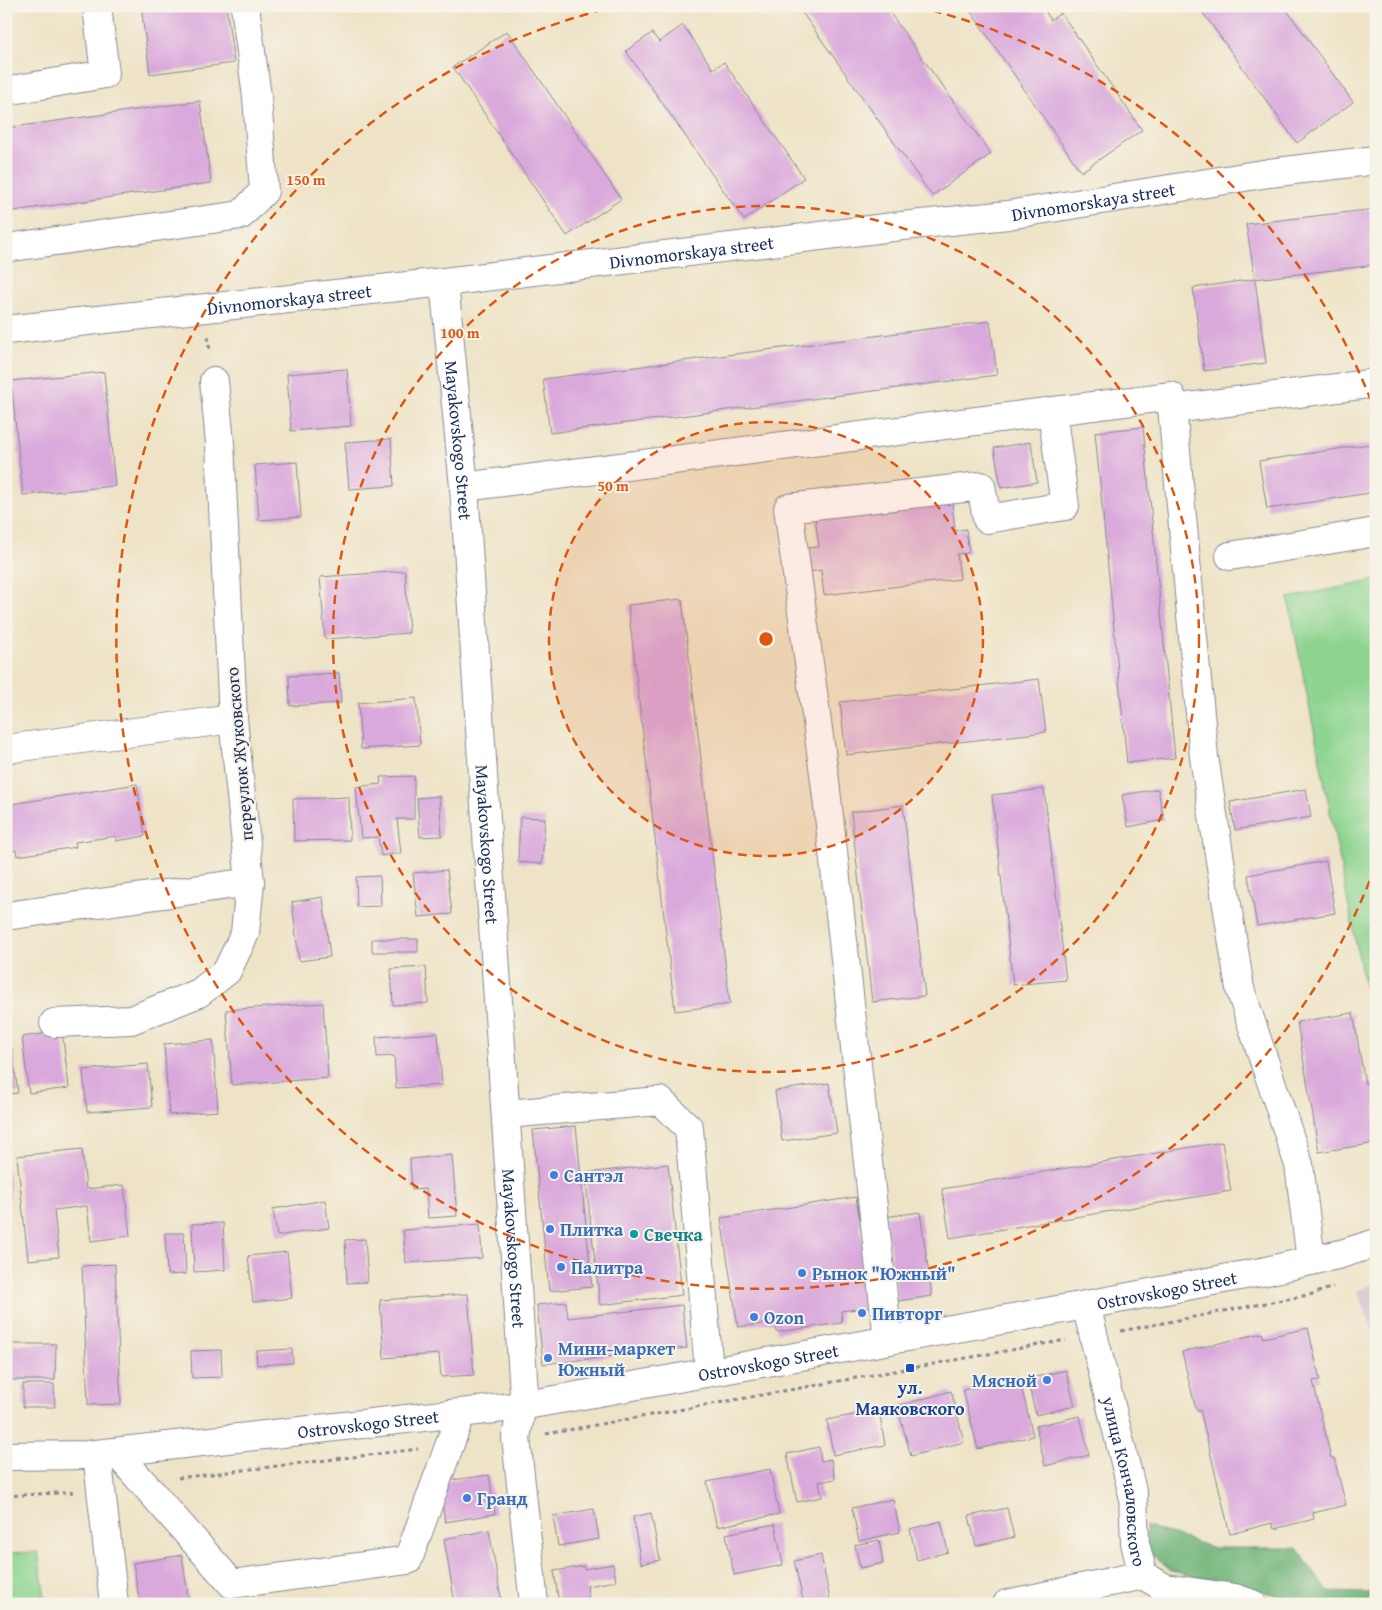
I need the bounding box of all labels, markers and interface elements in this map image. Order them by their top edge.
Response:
text: 150 m [286,169,326,190]
street label: Divnomorskaya street [1009,175,1178,228]
street label: Divnomorskaya street [608,228,776,275]
street label: Divnomorskaya street [206,276,374,321]
text: 100 m [440,322,480,343]
street label: Mayakovskogo Street [438,359,480,521]
text: 50 m [597,475,629,496]
centre of rings [757,630,775,648]
street label: переулок Жуковского [218,666,260,842]
street label: Mayakovskogo Street [469,764,506,926]
place label: Сантэл [564,1162,624,1189]
street label: Mayakovskogo Street [496,1168,533,1330]
marker: Сантэл [548,1169,560,1181]
place label: Плитка [560,1216,624,1243]
place label: Свечка [644,1221,703,1248]
marker: Плитка [544,1223,556,1235]
marker: Свечка [628,1228,640,1240]
place label: Палитра [571,1254,644,1281]
place label: Рынок "Южный" [812,1260,956,1287]
marker: Палитра [555,1261,567,1273]
street label: Ostrovskogo Street [1094,1263,1240,1316]
marker: Рынок "Южный" [796,1267,808,1279]
place label: Пивторг [872,1300,942,1327]
place label: Ozon [764,1304,804,1331]
marker: Пивторг [856,1307,868,1319]
marker: Ozon [748,1311,760,1323]
place label: Мини-маркет Южный [558,1335,675,1383]
street label: Ostrovskogo Street [696,1336,841,1388]
marker: Мини-маркет Южный [542,1352,554,1364]
marker: ул. Маяковского [904,1362,916,1374]
place label: Мясной [972,1367,1037,1394]
place label: ул. Маяковского [855,1374,965,1422]
marker: Мясной [1041,1374,1053,1386]
street label: улица Кончаловского [1095,1393,1154,1569]
street label: Ostrovskogo Street [296,1402,441,1445]
place label: Гранд [477,1485,528,1512]
marker: Гранд [461,1492,473,1504]

